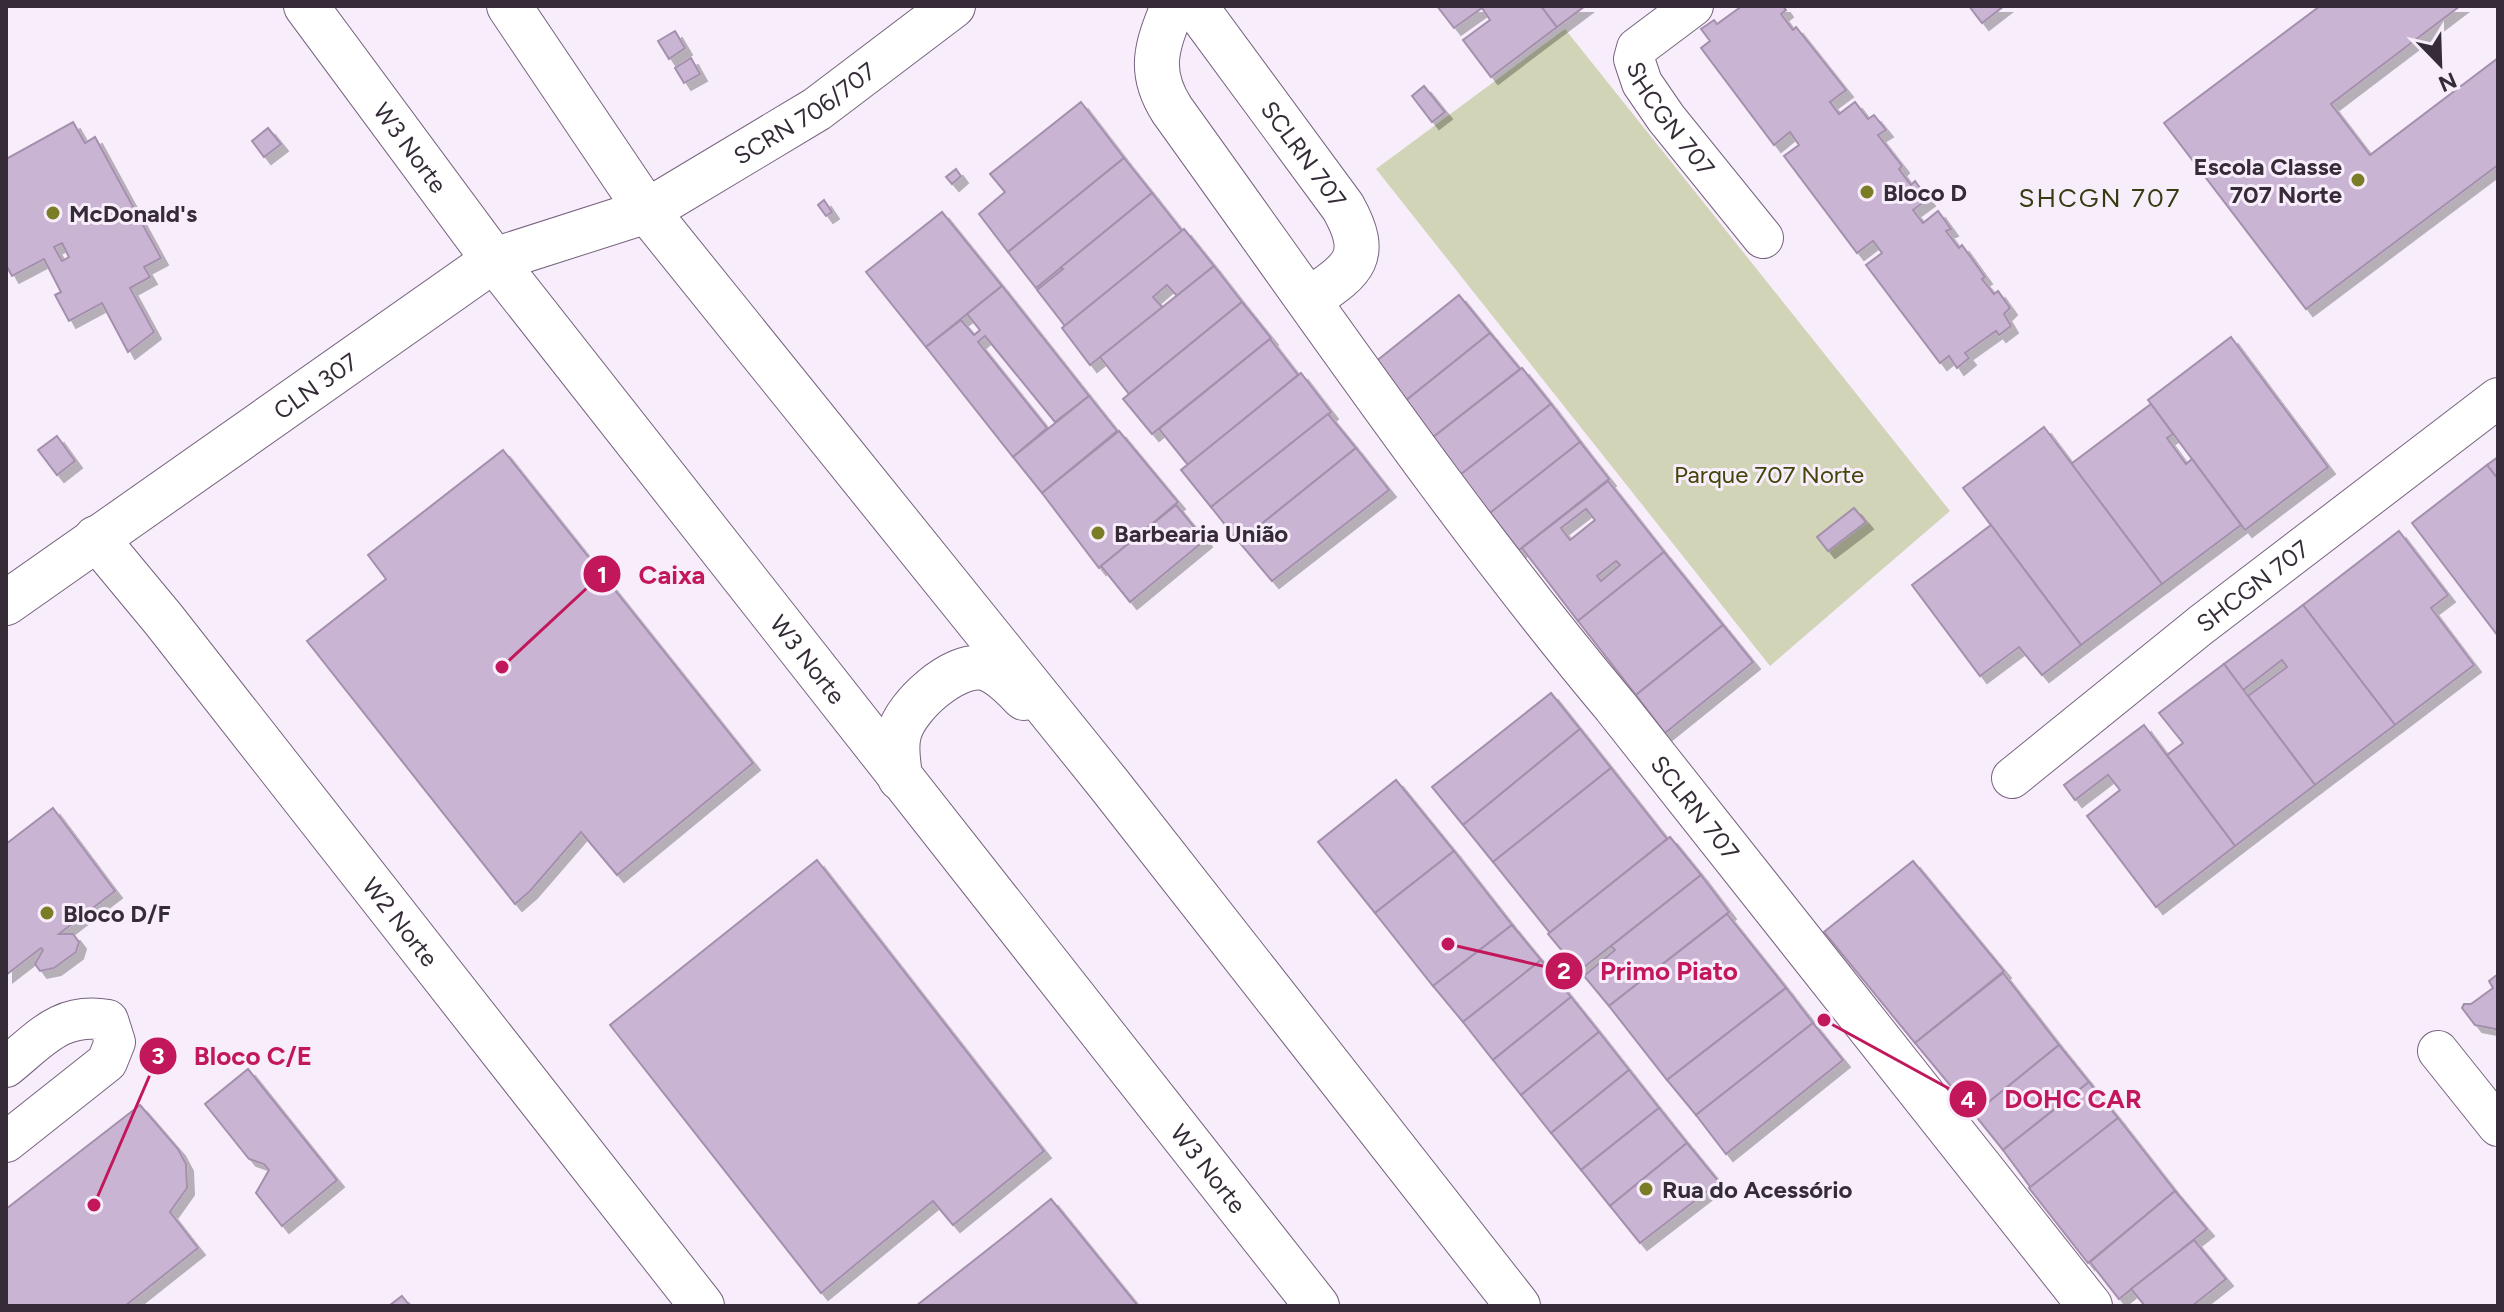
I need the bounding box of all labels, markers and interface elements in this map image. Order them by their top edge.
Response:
north arrow [2400,24,2480,104]
street label: SCRN 706/707 [728,56,881,170]
street label: SHCGN 707 [1621,58,1721,182]
text: N [2435,66,2461,98]
street label: SCLRN 707 [1255,95,1353,213]
street label: W3 Norte [368,97,454,198]
place label: Escola Classe 707 Norte [2193,152,2342,209]
marker: Escola Classe 707 Norte [2349,171,2367,189]
place label: Bloco D [1883,178,1967,207]
district label: SHCGN 707 [2018,182,2182,214]
marker: Bloco D [1858,183,1876,201]
place label: McDonald's [69,199,197,228]
marker: McDonald's [44,204,62,222]
street label: CLN 307 [268,346,363,425]
park label: Parque 707 Norte [1674,460,1864,489]
place label: Barbearia União [1114,519,1288,548]
marker: Barbearia União [1089,524,1107,542]
street label: SHCGN 707 [2190,533,2315,638]
callout: Caixa [582,549,721,599]
text: Caixa [639,559,705,591]
text: 1 [597,560,607,589]
street label: W3 Norte [764,609,852,709]
street label: SCLRN 707 [1645,749,1746,866]
street label: W2 Norte [357,871,445,972]
place label: Bloco D/F [63,899,171,928]
marker: Bloco D/F [38,904,56,922]
callout: Primo Piato [1544,946,1754,996]
text: Primo Piato [1600,955,1738,987]
text: 2 [1557,956,1571,985]
callout: Bloco C/E [138,1031,328,1081]
text: Bloco C/E [194,1040,312,1072]
text: 3 [151,1041,165,1070]
callout: DOHC CAR [1948,1074,2158,1124]
text: DOHC CAR [2004,1083,2142,1115]
text: 4 [1960,1085,1976,1114]
street label: W3 Norte [1165,1118,1253,1219]
place label: Rua do Acessório [1662,1175,1852,1204]
marker: Rua do Acessório [1637,1180,1655,1198]

